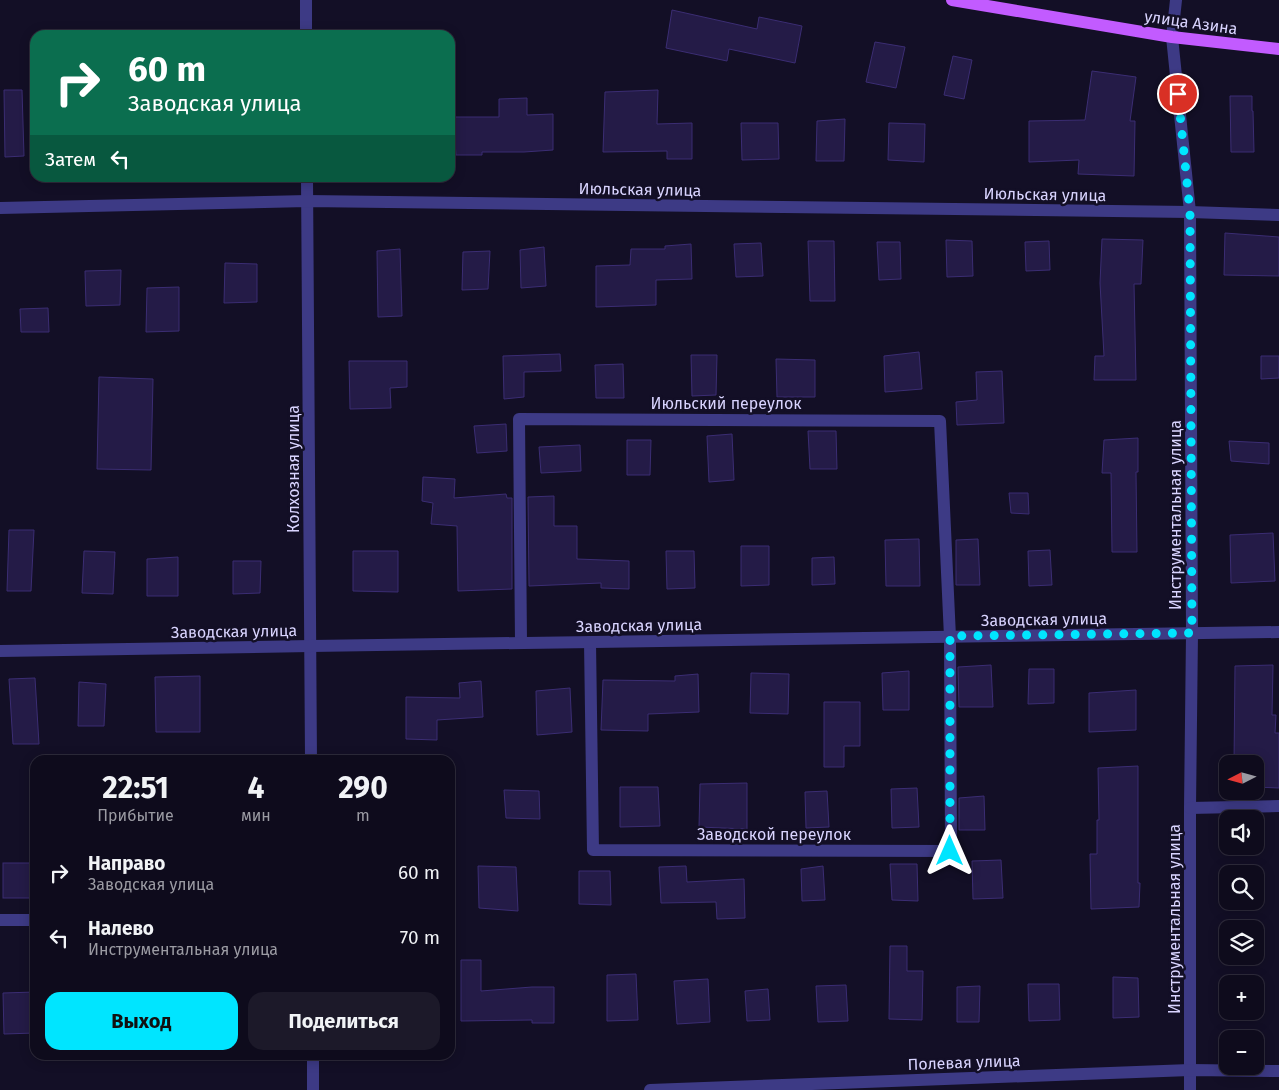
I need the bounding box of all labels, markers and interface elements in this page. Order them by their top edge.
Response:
street label: улица Азина [1143,7,1239,38]
text: 60 m [128,48,206,90]
icon: right [45,50,110,115]
pin [1157,73,1199,115]
icon: arrive [1164,80,1192,108]
text: Заводская улица [128,90,301,117]
icon: left [106,145,134,173]
text: Затем [45,148,96,171]
street label: Июльская улица [578,179,702,200]
street label: Июльская улица [983,184,1107,205]
street label: Июльский переулок [650,394,802,413]
street label: Колхозная улица [284,405,303,533]
street label: Инструментальная улица [1166,420,1185,610]
street label: Заводская улица [981,609,1107,630]
street label: Заводская улица [576,615,702,636]
street label: Заводская улица [171,621,297,642]
north arrow [1219,755,1264,800]
map controls [1219,755,1264,1075]
text: 22:51 [102,770,169,806]
text: 4 [247,770,264,806]
text: 290 [338,770,388,806]
text: Прибытие [97,806,174,825]
text: мин [241,806,271,825]
text: m [356,806,370,825]
button: sound [1219,810,1264,855]
position arrow [923,824,975,876]
street label: Инструментальная улица [1165,824,1184,1014]
street label: Заводской переулок [697,825,852,844]
text: Направо [88,852,165,875]
icon: right [45,859,73,887]
text: 60 m [398,861,440,884]
button: search [1219,865,1264,910]
text: Заводская улица [88,875,214,894]
text: Налево [88,917,154,940]
button: layers [1219,920,1264,965]
icon: left [45,924,73,952]
text: 70 m [400,926,440,949]
text: Инструментальная улица [88,940,278,959]
button: + [1219,975,1264,1020]
button: Выход [45,992,238,1050]
button: Поделиться [248,992,440,1050]
button: − [1219,1030,1264,1075]
street label: Полевая улица [907,1051,1021,1074]

